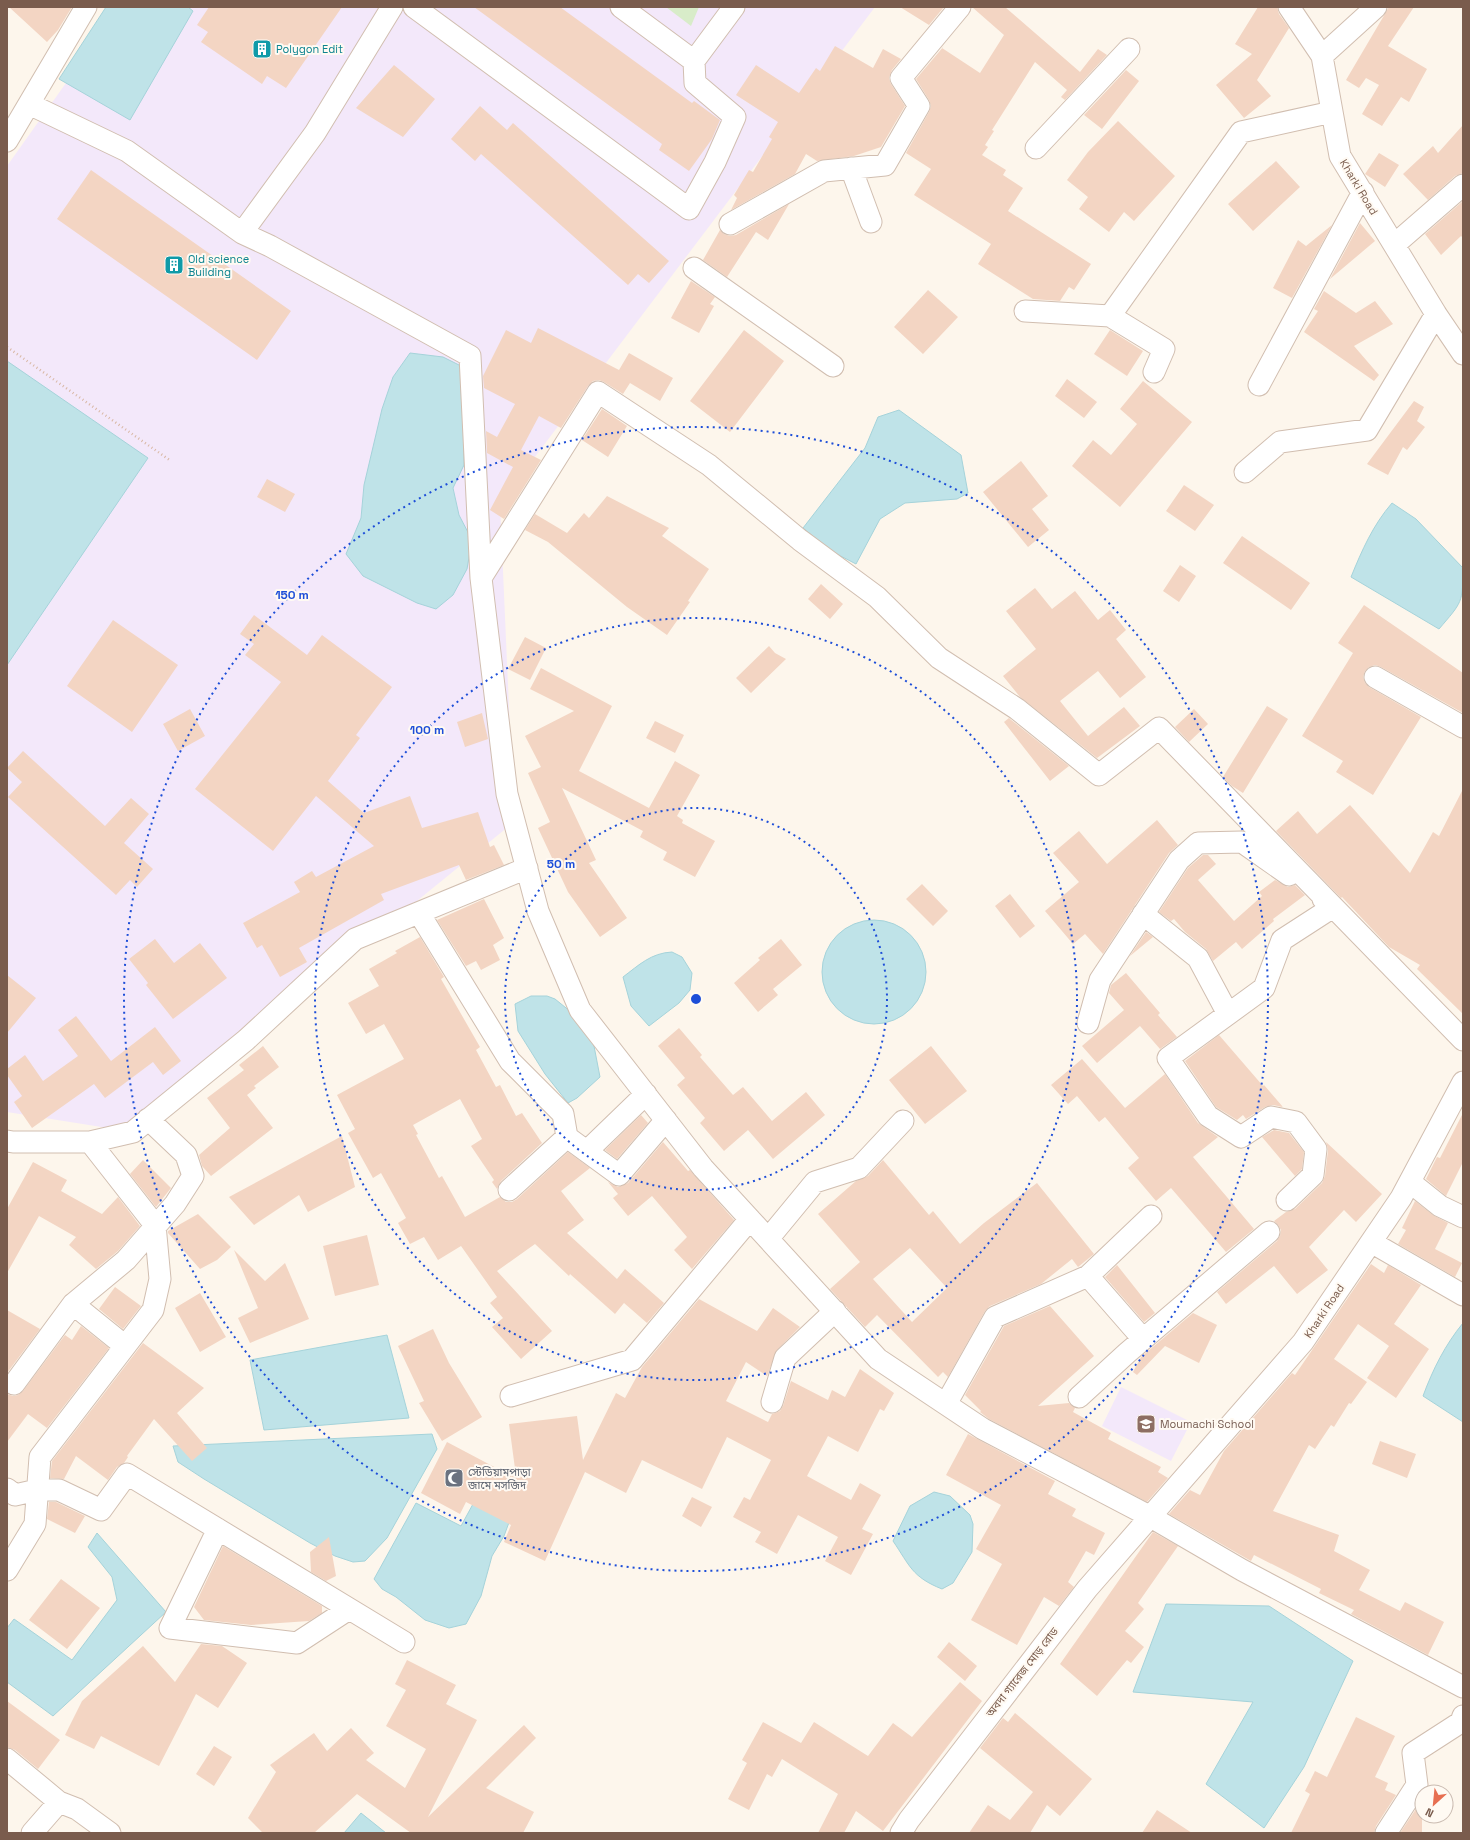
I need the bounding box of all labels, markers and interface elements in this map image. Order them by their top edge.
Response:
building icon: Polygon Edit [251,38,273,60]
place label: Polygon Edit [276,42,343,56]
street label: Kharki Road [1337,157,1381,217]
place label: Old science Building [188,252,249,279]
building icon: Old science Building [163,254,185,276]
text: 150 m [275,587,309,603]
text: 100 m [410,722,444,738]
text: 50 m [547,856,575,872]
centre of rings [689,992,703,1006]
street label: Kharki Road [1301,1281,1347,1341]
school or university icon: Moumachi School [1135,1413,1157,1435]
place label: Moumachi School [1160,1417,1254,1431]
place label: স্টেডিয়ামপাড়া জামে মসজিদ [467,1465,532,1492]
mosque icon: স্টেডিয়ামপাড়া জামে মসজিদ [443,1467,465,1489]
street label: অবদা গ্যারেজ মোড় রোড [982,1624,1061,1720]
north arrow [1414,1784,1454,1824]
text: N [1423,1805,1436,1821]

